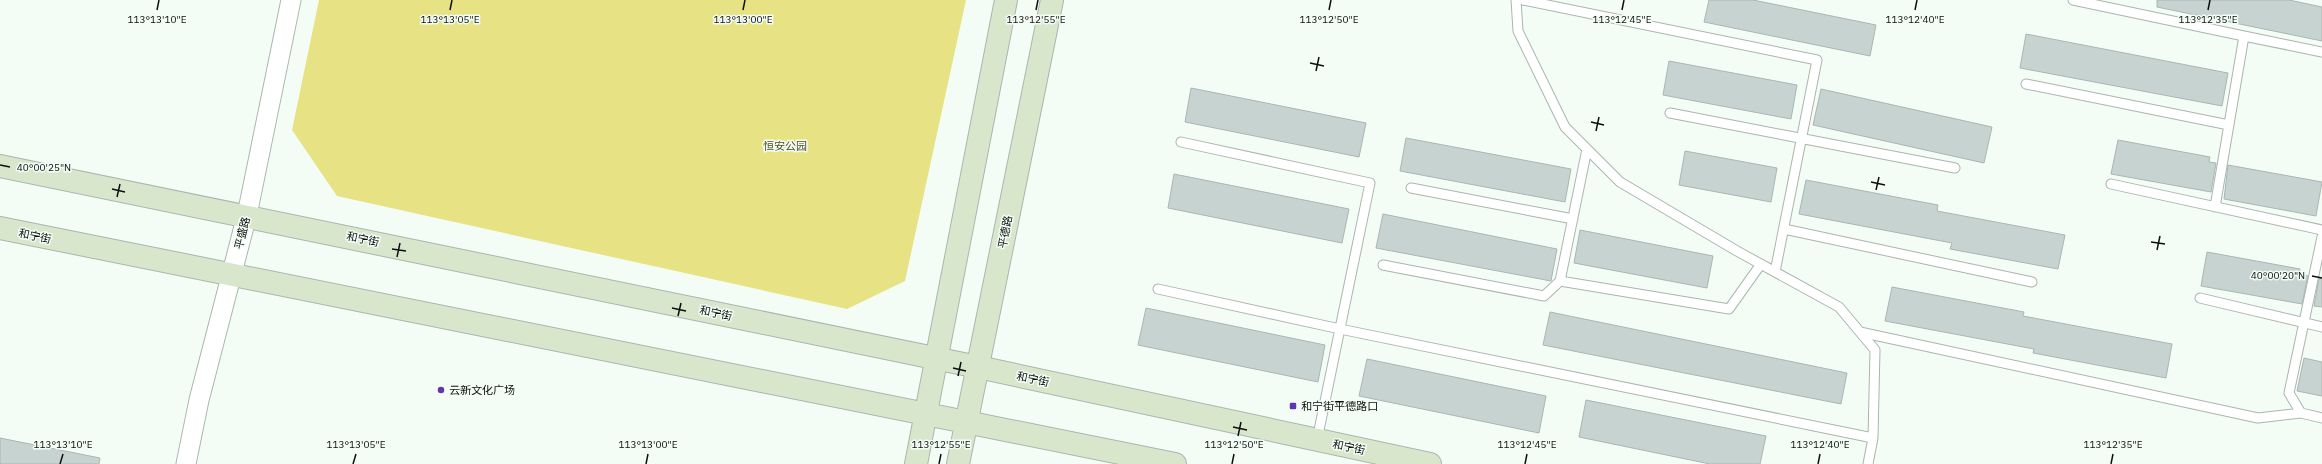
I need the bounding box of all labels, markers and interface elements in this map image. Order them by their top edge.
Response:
text: 113°13'10"E [127,13,187,26]
text: 113°13'05"E [420,13,480,26]
text: 113°13'00"E [713,13,773,26]
text: 113°12'55"E [1006,13,1066,26]
text: 113°12'50"E [1299,13,1359,26]
text: 113°12'45"E [1592,13,1652,26]
text: 113°12'40"E [1885,13,1945,26]
text: 113°12'35"E [2178,13,2238,26]
park label: 恒安公园 [763,139,807,153]
text: 40°00'25"N [17,161,71,174]
street label: 平德路 [995,214,1015,250]
street label: 平盛路 [231,215,253,251]
street label: 和宁街 [17,226,53,246]
street label: 和宁街 [345,229,381,249]
text: 40°00'20"N [2251,269,2305,282]
street label: 和宁街 [698,303,734,323]
street label: 和宁街 [1015,369,1051,389]
place label: 云新文化广场 [449,383,515,397]
marker: 云新文化广场 [436,385,446,395]
place label: 和宁街平德路口 [1301,399,1378,413]
marker: 和宁街平德路口 [1288,401,1298,411]
street label: 和宁街 [1331,437,1367,457]
text: 113°13'10"E [33,438,93,451]
text: 113°13'05"E [326,438,386,451]
text: 113°13'00"E [618,438,678,451]
text: 113°12'55"E [911,438,971,451]
text: 113°12'50"E [1204,438,1264,451]
text: 113°12'45"E [1497,438,1557,451]
text: 113°12'40"E [1790,438,1850,451]
text: 113°12'35"E [2083,438,2143,451]

